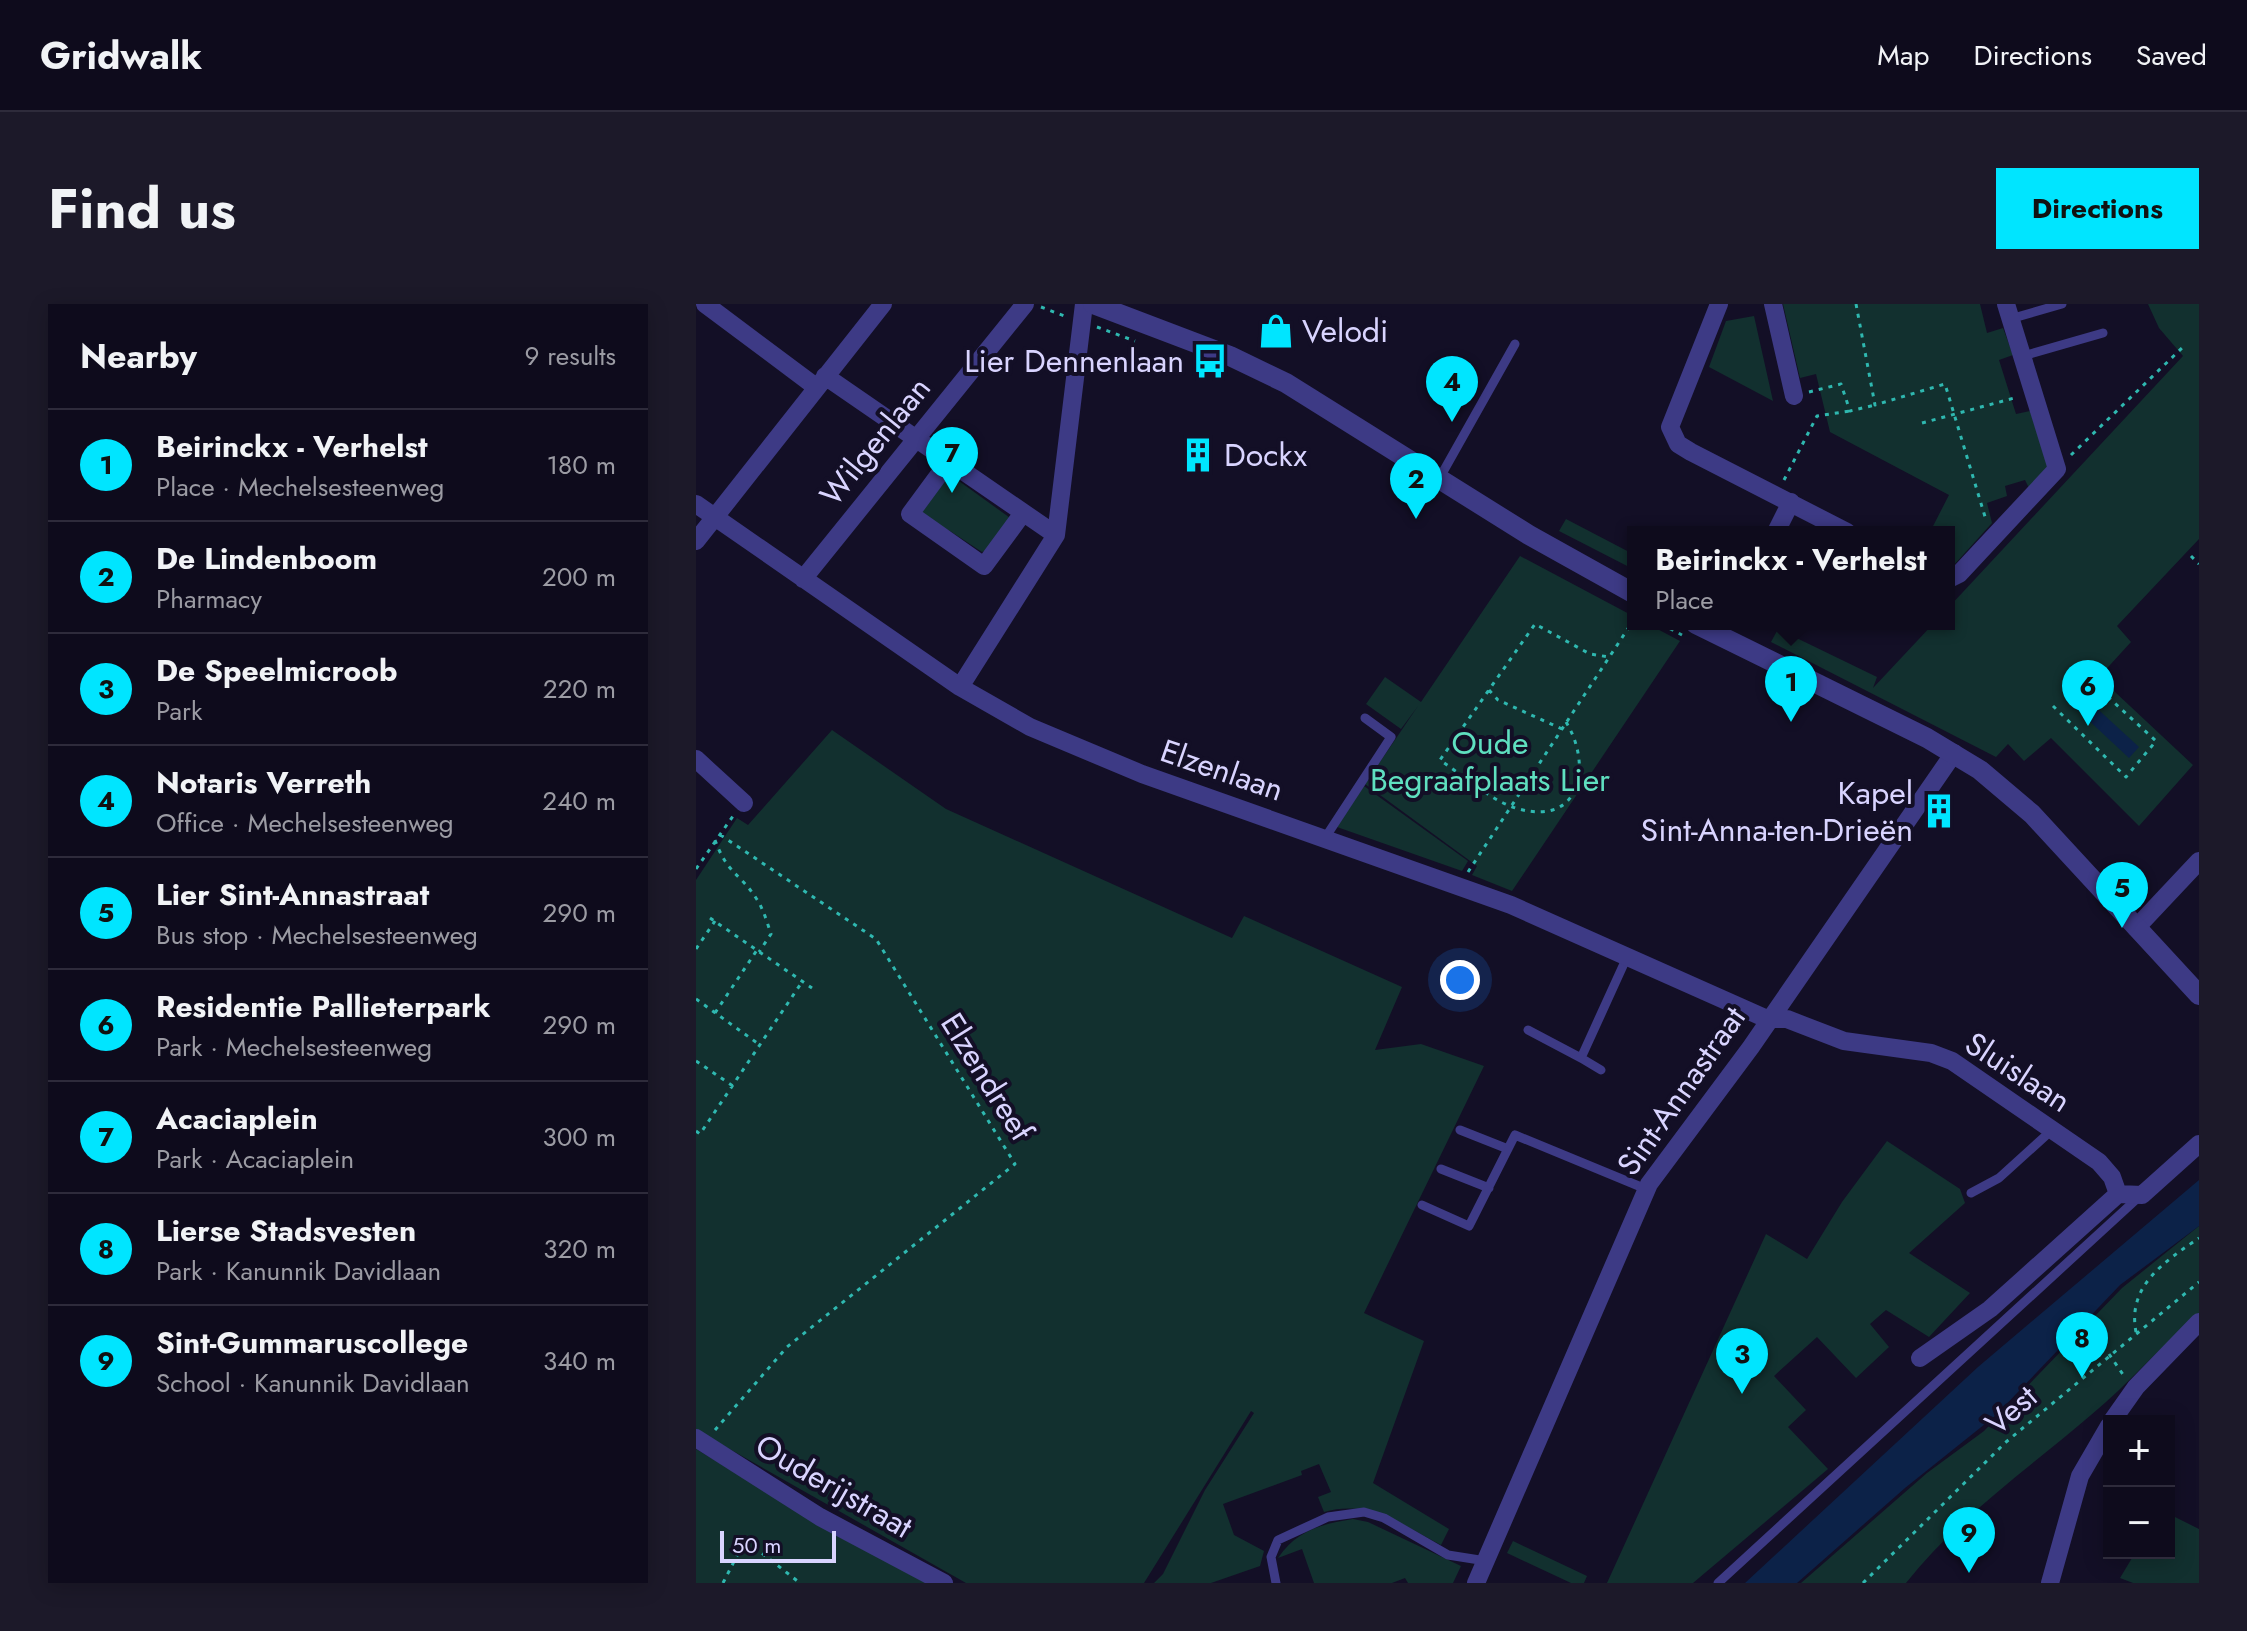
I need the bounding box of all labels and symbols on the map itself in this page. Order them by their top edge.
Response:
place label: Velodi [1302,308,1388,354]
shop icon: Velodi [1257,312,1295,350]
place label: Lier Dennenlaan [964,338,1184,384]
bus stop icon: Lier Dennenlaan [1191,342,1229,380]
pin: 4 [1426,356,1478,422]
street label: Wilgenlaan [809,367,941,515]
pin: 7 [926,427,978,493]
place label: Dockx [1224,432,1308,478]
building icon: Dockx [1179,436,1217,474]
pin: 2 [1390,453,1442,519]
pin: 1 [1765,656,1817,722]
pin: 6 [2062,660,2114,726]
park label: Oude Begraafplaats Lier [1370,720,1610,803]
street label: Elzenlaan [1154,728,1290,812]
place label: Kapel Sint-Anna-ten-Drieën [1641,770,1913,853]
building icon: Kapel Sint-Anna-ten-Drieën [1920,792,1958,830]
pin: 5 [2096,862,2148,928]
your location [1440,960,1480,1000]
street label: Sint-Annastraat [1606,997,1757,1185]
street label: Elzendreef [930,1004,1045,1151]
street label: Sluislaan [1956,1021,2080,1123]
pin: 8 [2056,1312,2108,1378]
pin: 3 [1716,1328,1768,1394]
street label: Vest [1975,1374,2047,1446]
street label: Ouderijstraat [747,1423,921,1550]
pin: 9 [1943,1507,1995,1573]
scale bar [720,1527,836,1563]

